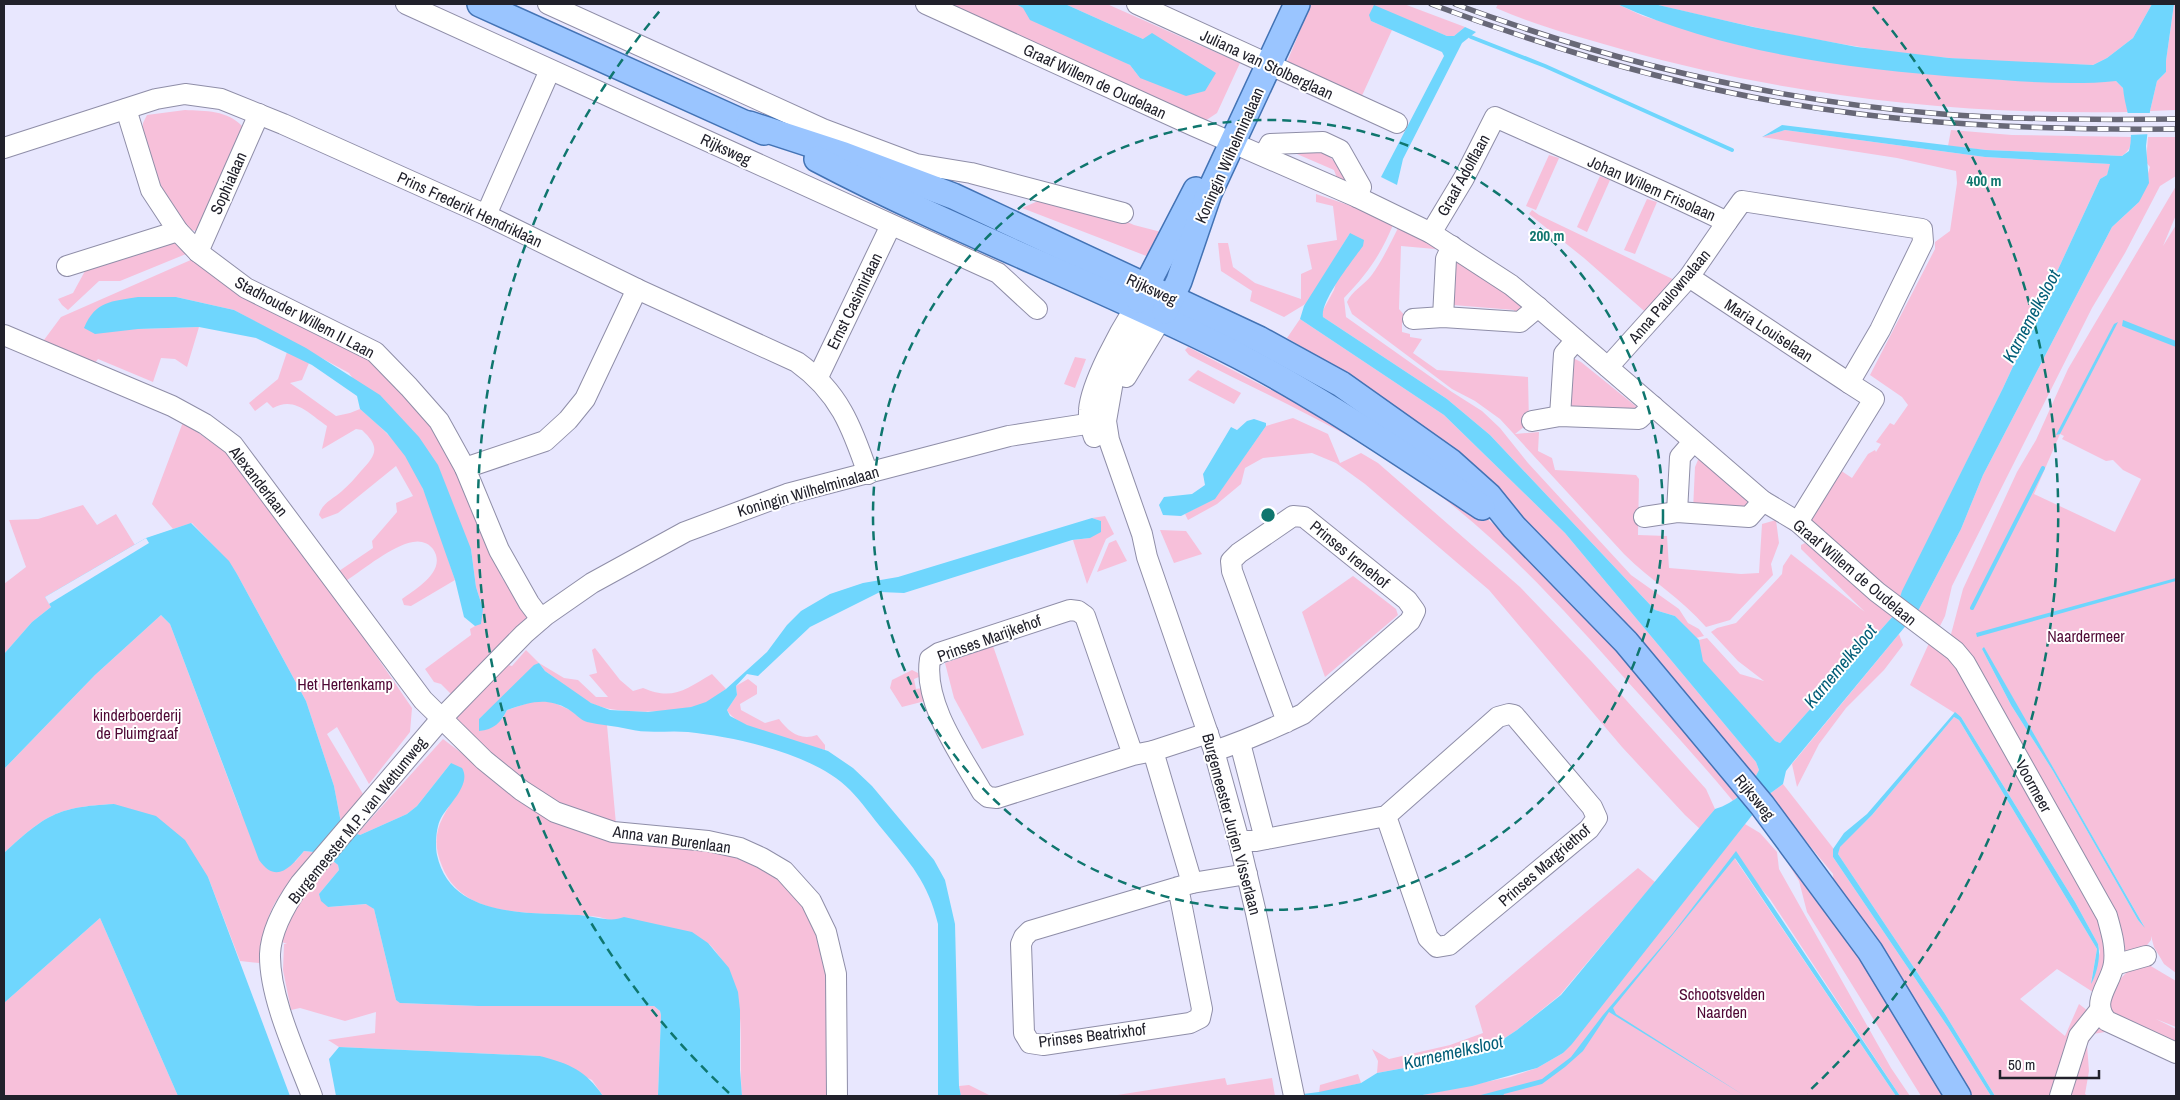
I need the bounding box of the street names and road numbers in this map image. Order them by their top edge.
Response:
street label: Juliana van Stolberglaan [1197,24,1337,104]
street label: Graaf Willem de Oudelaan [1020,38,1170,124]
street label: Koningin Wilhelminalaan [1189,84,1269,226]
street label: Rijksweg [697,128,755,171]
street label: Graaf Adolflaan [1431,130,1495,220]
street label: Sophialaan [204,148,252,218]
street label: Johan Willem Frisolaan [1585,150,1719,226]
street label: Prins Frederik Hendriklaan [394,166,546,252]
street label: Anna Paulownalaan [1622,244,1715,349]
street label: Ernst Casimirlaan [821,249,887,353]
street label: Rijksweg [1123,268,1181,311]
street label: Stadhouder Willem II Laan [231,271,379,363]
street label: Maria Louiselaan [1720,293,1818,367]
street label: Alexanderlaan [224,440,293,521]
street label: Koningin Wilhelminalaan [735,460,881,522]
street label: Graaf Willem de Oudelaan [1788,514,1922,630]
street label: Prinses Irenehof [1306,515,1395,593]
street label: Prinses Marijkehof [934,609,1044,667]
street label: Burgemeester M.P. van Wettumweg [283,731,432,908]
street label: Burgemeester Jurjen Visserlaan [1197,731,1267,917]
street label: Voormeer [2011,756,2058,817]
street label: Rijksweg [1730,769,1781,825]
street label: Prinses Margriethof [1493,819,1595,911]
street label: Anna van Burenlaan [611,820,732,858]
street label: Prinses Beatrixhof [1037,1017,1147,1052]

